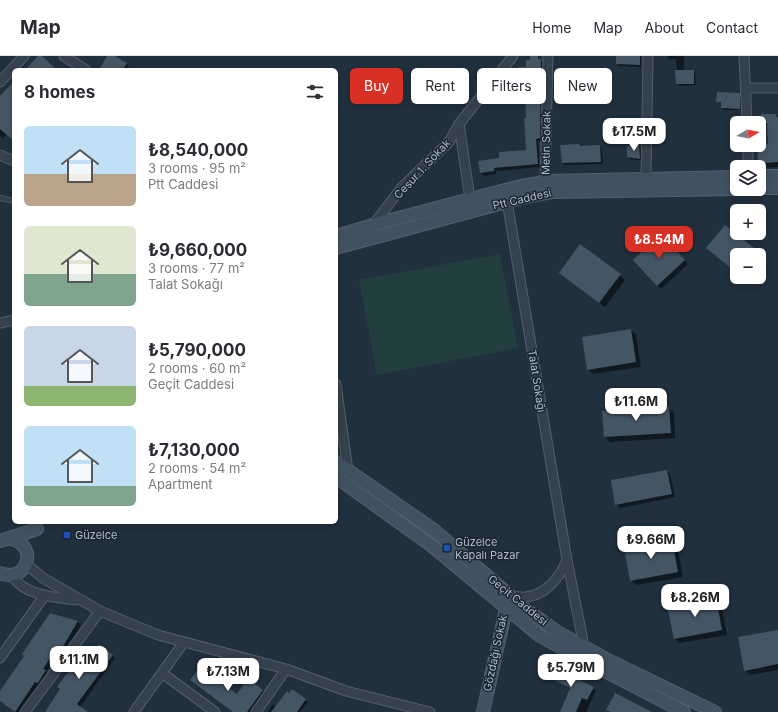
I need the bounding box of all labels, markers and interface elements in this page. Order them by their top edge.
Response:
text: Map [20,16,61,39]
text: Home [532,19,571,36]
text: Map [593,19,623,36]
text: About [645,19,684,36]
text: Contact [706,19,758,36]
chip: Buy [350,68,403,104]
chip: Rent [411,68,469,104]
chip: Filters [477,68,546,104]
chip: New [554,68,612,104]
icon: filters [304,81,326,103]
text: 8 homes [24,82,95,102]
street label: Metin Sokak [538,111,554,175]
north arrow [730,116,766,152]
map controls [730,116,766,284]
pin: ₺17.5M [601,118,667,152]
text: ₺17.5M [612,123,656,139]
street label: Cesur 1. Sokak [391,136,453,202]
text: ₺8,540,000 [148,140,248,160]
icon: home [56,142,104,190]
text: 3 rooms · 95 m² [148,160,246,176]
button: layers [730,160,766,196]
text: Ptt Caddesi [148,176,218,192]
street label: Ptt Caddesi [491,185,553,213]
button: + [730,204,766,240]
pin: ₺8.54M [626,226,692,260]
text: ₺8.54M [634,231,684,247]
text: ₺9,660,000 [148,240,247,260]
icon: home [56,242,104,290]
button: − [730,248,766,284]
text: 3 rooms · 77 m² [148,260,245,276]
text: Talat Sokağı [148,276,223,292]
text: ₺5,790,000 [148,340,246,360]
icon: home [56,342,104,390]
street label: Talat Sokağı [525,349,549,413]
text: 2 rooms · 60 m² [148,360,246,376]
text: Geçit Caddesi [148,376,234,392]
pin: ₺11.6M [603,388,669,422]
text: ₺11.6M [614,393,658,409]
text: ₺7,130,000 [148,440,240,460]
icon: home [56,442,104,490]
text: 2 rooms · 54 m² [148,460,246,476]
text: Apartment [148,476,213,492]
pin: ₺9.66M [618,526,684,560]
place label: Güzelce [75,528,117,542]
marker: Güzelce [62,530,72,540]
text: ₺9.66M [626,531,676,547]
place label: Güzelce Kapalı Pazar [455,535,520,562]
marker: Güzelce Kapalı Pazar [442,543,452,553]
street label: Geçit Caddesi [485,572,551,628]
pin: ₺8.26M [662,584,728,618]
text: ₺8.26M [670,589,720,605]
street label: Gözdağı Sokak [480,613,510,693]
pin: ₺11.1M [46,646,112,680]
text: ₺11.1M [59,651,99,667]
pin: ₺5.79M [538,654,604,688]
pin: ₺7.13M [195,658,261,692]
text: ₺5.79M [547,659,595,675]
text: ₺7.13M [206,663,250,679]

